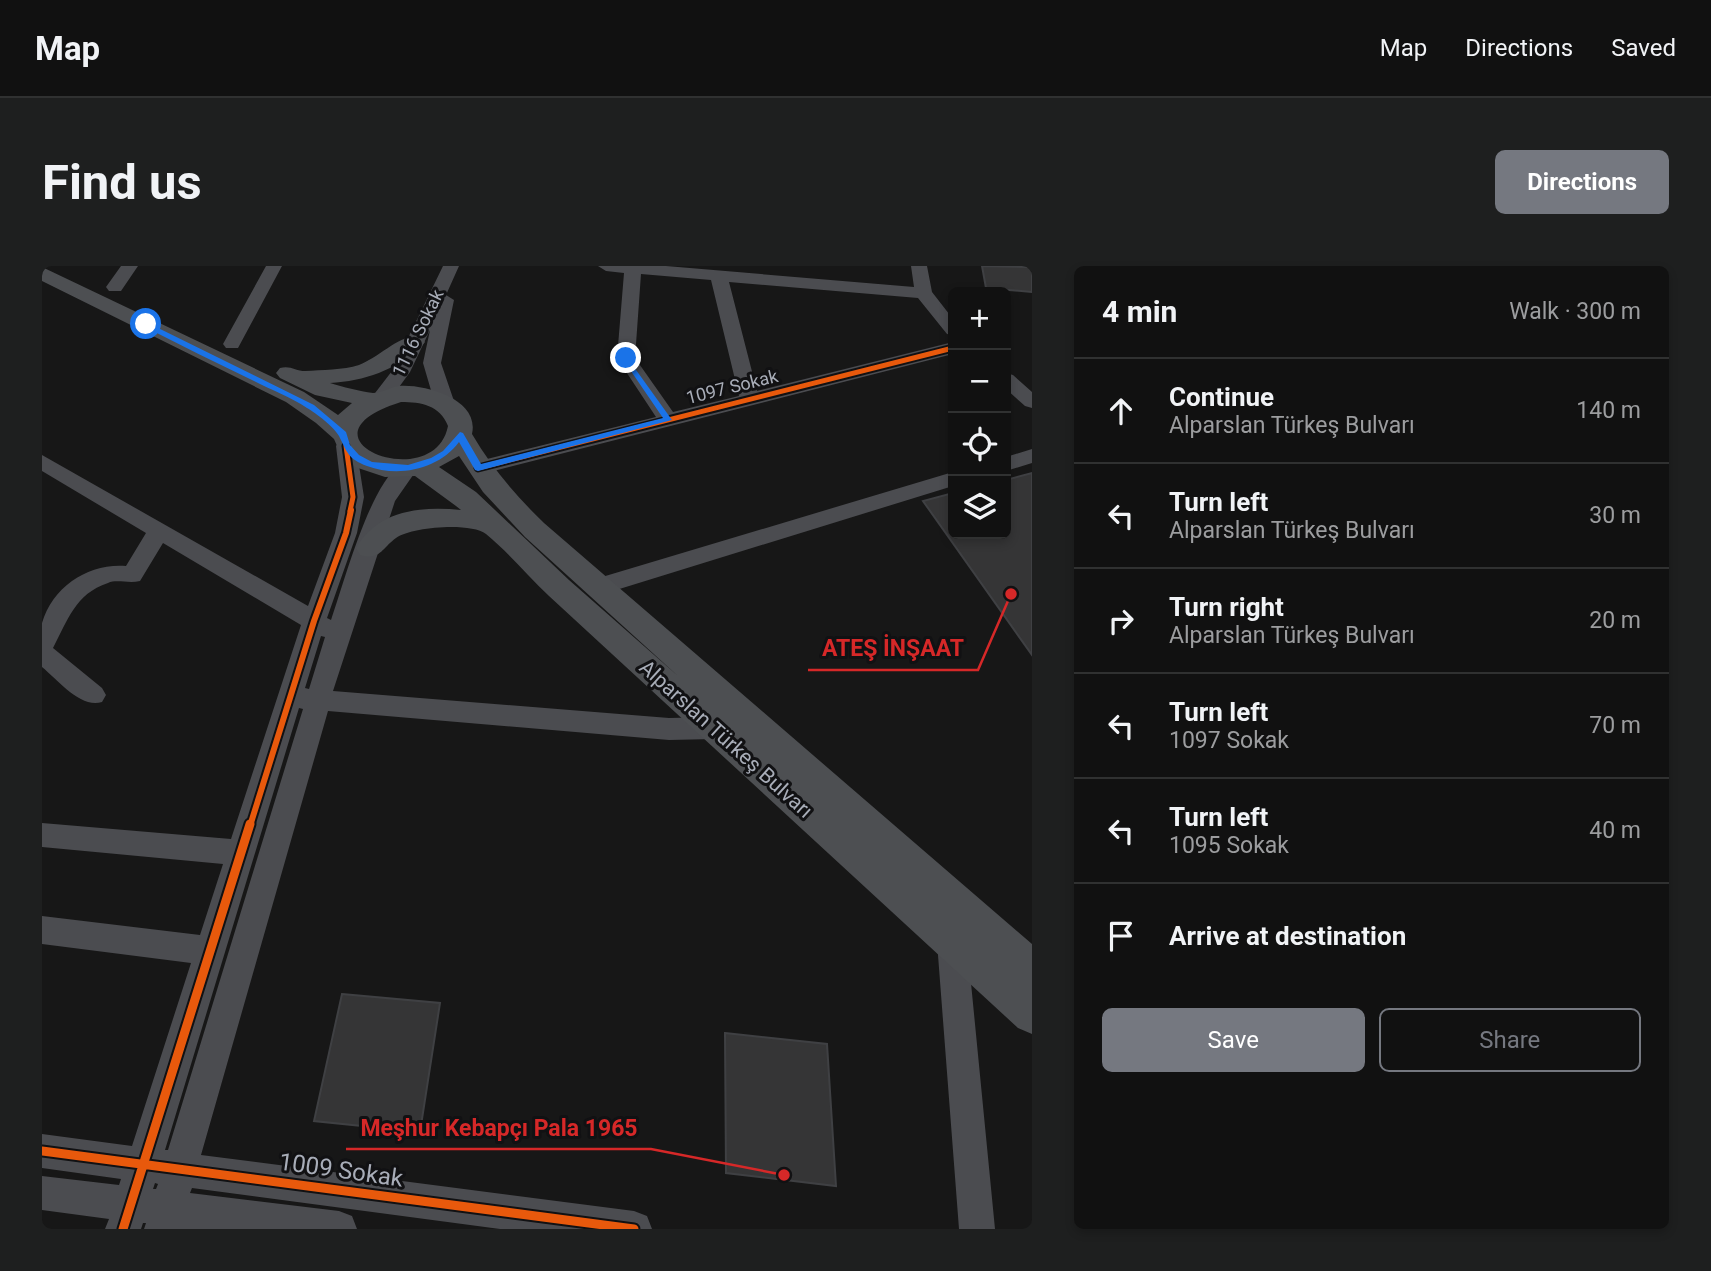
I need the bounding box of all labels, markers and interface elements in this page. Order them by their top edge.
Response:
text: Map [35,29,100,68]
text: Map [1380,34,1427,62]
text: Directions [1465,34,1573,62]
text: Saved [1611,34,1676,62]
button: Directions [1495,150,1669,214]
text: Find us [42,154,202,211]
street label: 1116 Sokak [388,285,448,380]
map controls [948,287,1011,539]
button: + [948,287,1011,350]
text: 4 min [1102,294,1177,329]
text: Walk · 300 m [1509,298,1641,325]
route start [130,308,161,339]
route end [610,342,641,373]
button: − [948,350,1011,413]
street label: 1097 Sokak [684,365,781,408]
text: Continue [1169,382,1274,412]
icon: ahead [1102,392,1140,430]
text: 140 m [1576,397,1641,424]
text: Alparslan Türkeş Bulvarı [1169,412,1415,439]
button: locate [948,413,1011,476]
button: layers [948,476,1011,539]
text: Turn left [1169,487,1268,517]
icon: left [1102,497,1140,535]
text: 30 m [1589,502,1641,529]
text: Alparslan Türkeş Bulvarı [1169,517,1415,544]
text: Turn right [1169,592,1284,622]
icon: right [1102,602,1140,640]
text: 20 m [1589,607,1641,634]
text: Alparslan Türkeş Bulvarı [1169,622,1415,649]
callout: ATEŞ İNŞAAT [808,626,978,670]
text: ATEŞ İNŞAAT [822,634,964,662]
street label: Alparslan Türkeş Bulvarı [635,655,817,823]
text: Turn left [1169,697,1268,727]
icon: left [1102,707,1140,745]
text: 70 m [1589,712,1641,739]
text: 1097 Sokak [1169,727,1289,754]
text: Turn left [1169,802,1268,832]
icon: left [1102,812,1140,850]
text: 40 m [1589,817,1641,844]
text: 1095 Sokak [1169,832,1289,859]
icon: arrive [1102,917,1140,955]
text: Arrive at destination [1169,921,1406,951]
button: Save [1102,1008,1365,1072]
button: Share [1379,1008,1641,1072]
callout: Meşhur Kebapçı Pala 1965 [346,1105,651,1149]
text: Meşhur Kebapçı Pala 1965 [360,1115,638,1142]
street label: 1009 Sokak [277,1147,406,1193]

